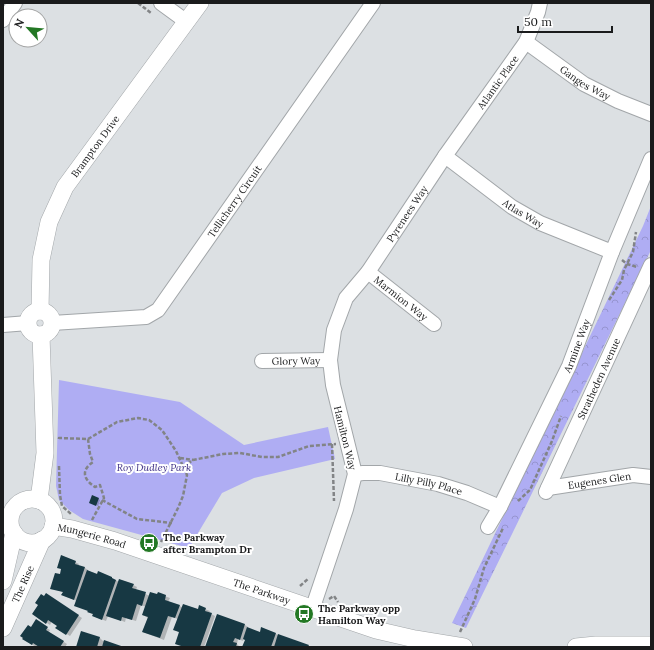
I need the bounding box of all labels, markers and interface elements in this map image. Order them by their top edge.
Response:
north arrow [8,8,48,48]
scale bar [518,8,612,34]
text: 50 m [524,14,552,29]
text: N [11,16,27,30]
street label: Atlantic Place [473,52,522,112]
street label: Ganges Way [557,62,613,103]
street label: Brampton Drive [68,112,122,180]
street label: Tellicherry Circuit [204,162,264,240]
street label: Pyrenees Way [383,182,431,244]
street label: Atlas Way [499,195,546,230]
street label: Marmion Way [371,273,431,324]
street label: Armine Way [560,316,593,376]
street label: Stratheden Avenue [574,335,623,421]
street label: Glory Way [272,354,321,367]
street label: Hamilton Way [331,405,359,472]
park label: Roy Dudley Park [117,461,191,474]
street label: Eugenes Glen [567,469,632,491]
street label: Lilly Pilly Place [394,470,465,498]
street label: Mungerie Road [57,520,128,551]
place label: The Parkway after Brampton Dr [163,531,252,556]
bus stop icon: The Parkway after Brampton Dr [138,532,160,554]
street label: The Rise [8,563,37,605]
street label: The Parkway [232,575,293,607]
place label: The Parkway opp Hamilton Way [318,602,400,627]
bus stop icon: The Parkway opp Hamilton Way [293,603,315,625]

